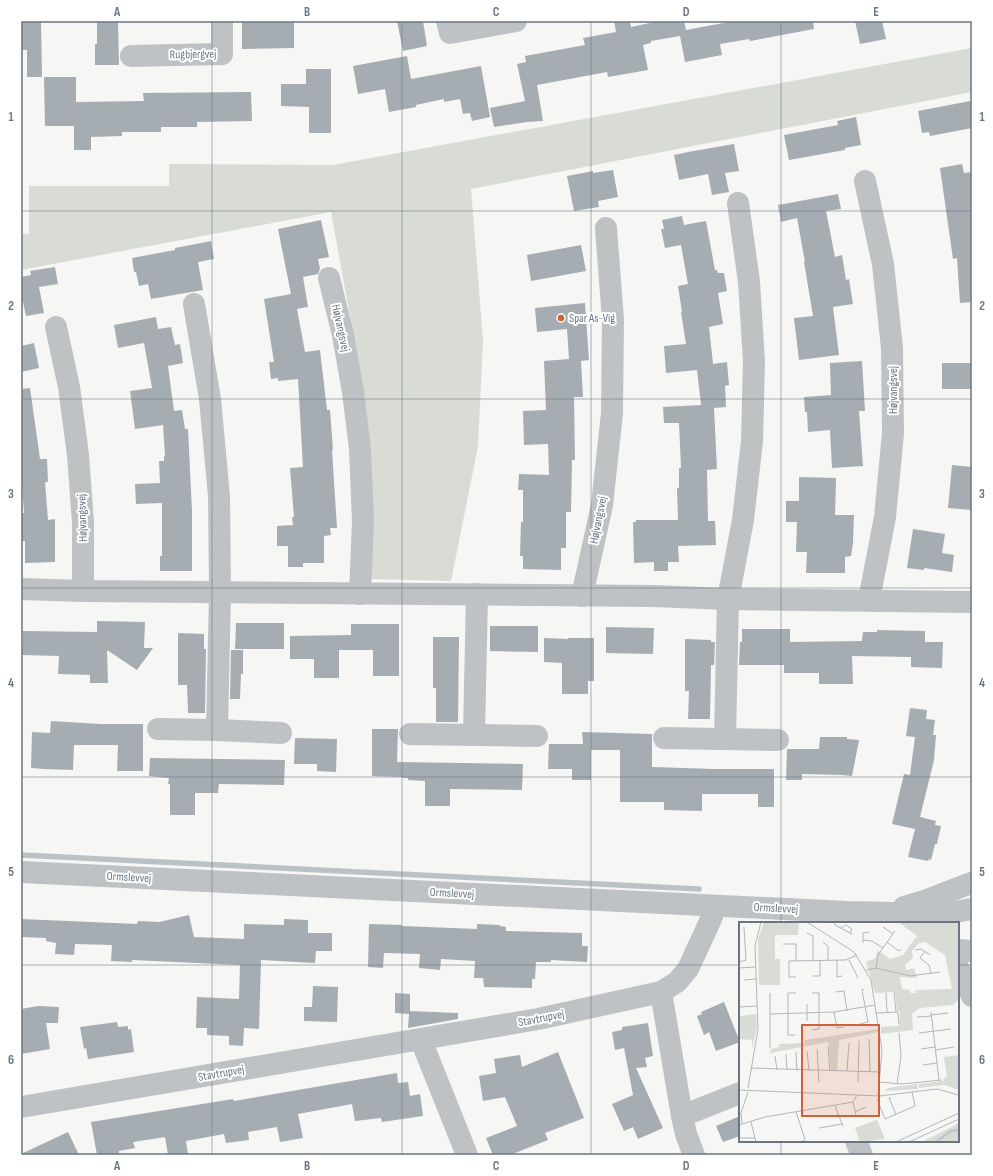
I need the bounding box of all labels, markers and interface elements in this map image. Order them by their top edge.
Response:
text: A [113,4,121,20]
text: B [304,4,310,20]
text: C [493,4,500,20]
text: D [683,4,690,20]
text: E [873,4,879,20]
street label: Rugbjergvej [170,47,216,62]
text: 1 [8,109,14,125]
text: 1 [979,109,985,125]
text: 2 [8,298,14,314]
text: 2 [979,298,985,314]
street label: Højvangsvej [328,303,353,353]
place label: Spar As-Vig [569,311,615,326]
marker: Spar As-Vig [556,313,566,323]
street label: Højvangsvej [886,366,901,414]
text: 3 [8,486,14,502]
text: 3 [979,486,985,502]
street label: Højvangsvej [74,494,91,542]
street label: Højvangsvej [587,495,610,545]
text: 4 [8,675,14,691]
text: 4 [979,675,985,691]
text: 5 [8,864,14,880]
text: 5 [979,864,985,880]
street label: Ormslevvej [106,869,152,886]
street label: Ormslevvej [429,885,475,902]
street label: Ormslevvej [753,900,799,917]
inset map [739,922,959,1142]
street label: Stavtrupvej [517,1007,565,1030]
text: 6 [8,1052,14,1068]
text: 6 [979,1052,985,1068]
street label: Stavtrupvej [197,1062,245,1085]
text: A [113,1158,121,1174]
text: B [304,1158,310,1174]
text: C [493,1158,500,1174]
text: D [683,1158,690,1174]
text: E [873,1158,879,1174]

